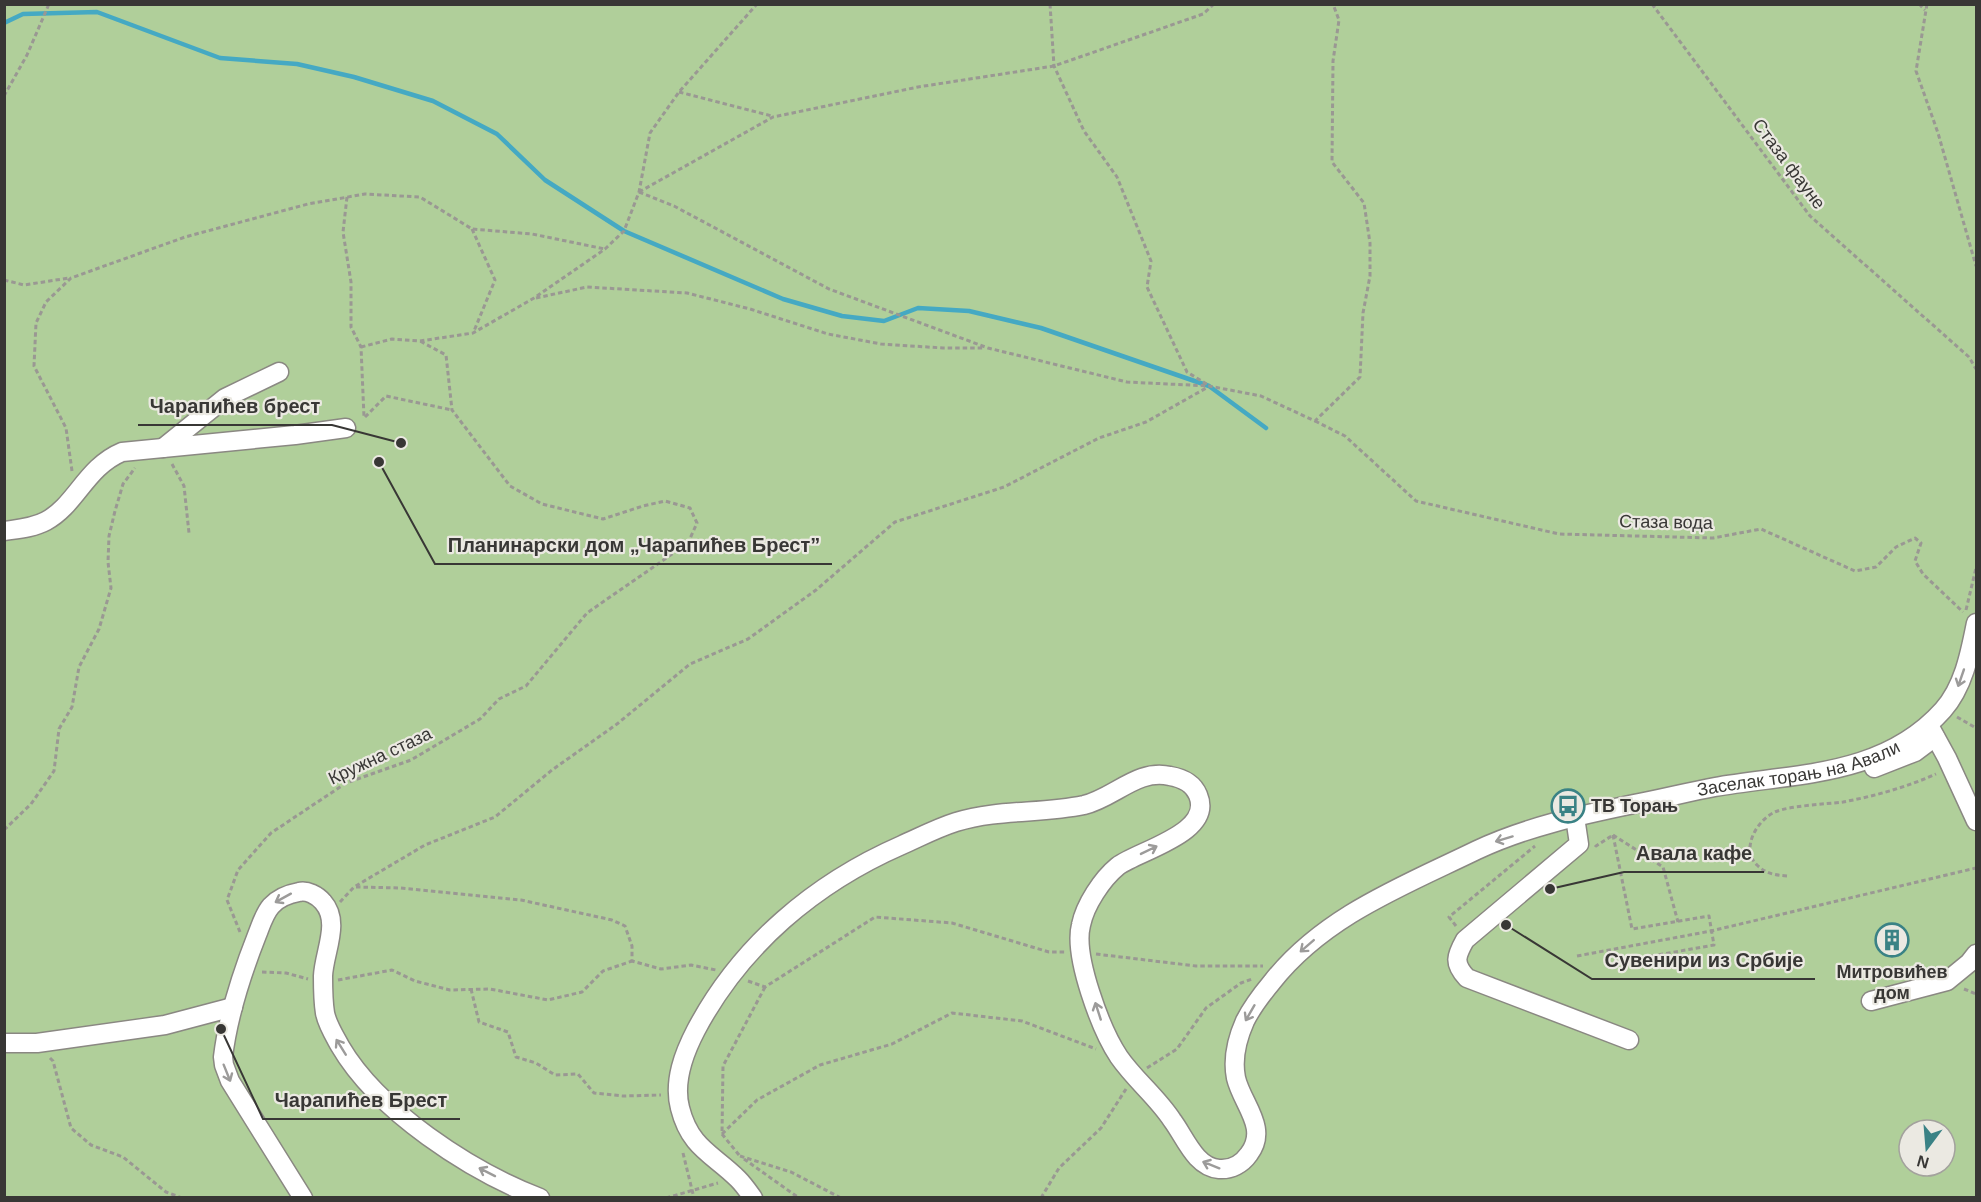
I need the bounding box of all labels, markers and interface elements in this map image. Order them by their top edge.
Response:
street label: Стаза фауне [1749,115,1829,213]
callout: Чарапићев брест [138,387,332,425]
text: Чарапићев брест [150,395,320,417]
street label: Стаза вода [1619,511,1714,533]
callout: Планинарски дом „Чарапићев Брест” [435,526,832,564]
text: Планинарски дом „Чарапићев Брест” [448,534,820,556]
one-way arrow [1955,668,1966,687]
street label: Кружна стаза [325,723,436,789]
street label: Заселак торањ на Авали [1695,737,1903,800]
bus stop icon: ТВ Торањ [1550,788,1586,824]
place label: ТВ Торањ [1591,796,1678,816]
one-way arrow [1495,834,1514,845]
callout: Авала кафе [1624,834,1764,872]
text: Авала кафе [1636,842,1752,864]
one-way arrow [1139,844,1157,856]
one-way arrow [275,892,292,904]
building icon: Митровићев дом [1874,922,1910,958]
one-way arrow [1299,939,1314,953]
callout: Сувенири из Србије [1592,941,1815,979]
text: Сувенири из Србије [1605,949,1803,971]
place label: Митровићев дом [1836,962,1948,1003]
one-way arrow [1091,1002,1102,1021]
one-way arrow [1244,1003,1255,1021]
one-way arrow [334,1039,346,1056]
one-way arrow [222,1063,233,1082]
callout: Чарапићев Брест [263,1081,460,1119]
text: Чарапићев Брест [275,1089,447,1111]
north arrow [1897,1118,1957,1178]
text: N [1915,1152,1931,1172]
one-way arrow [1203,1159,1221,1170]
one-way arrow [479,1166,497,1177]

